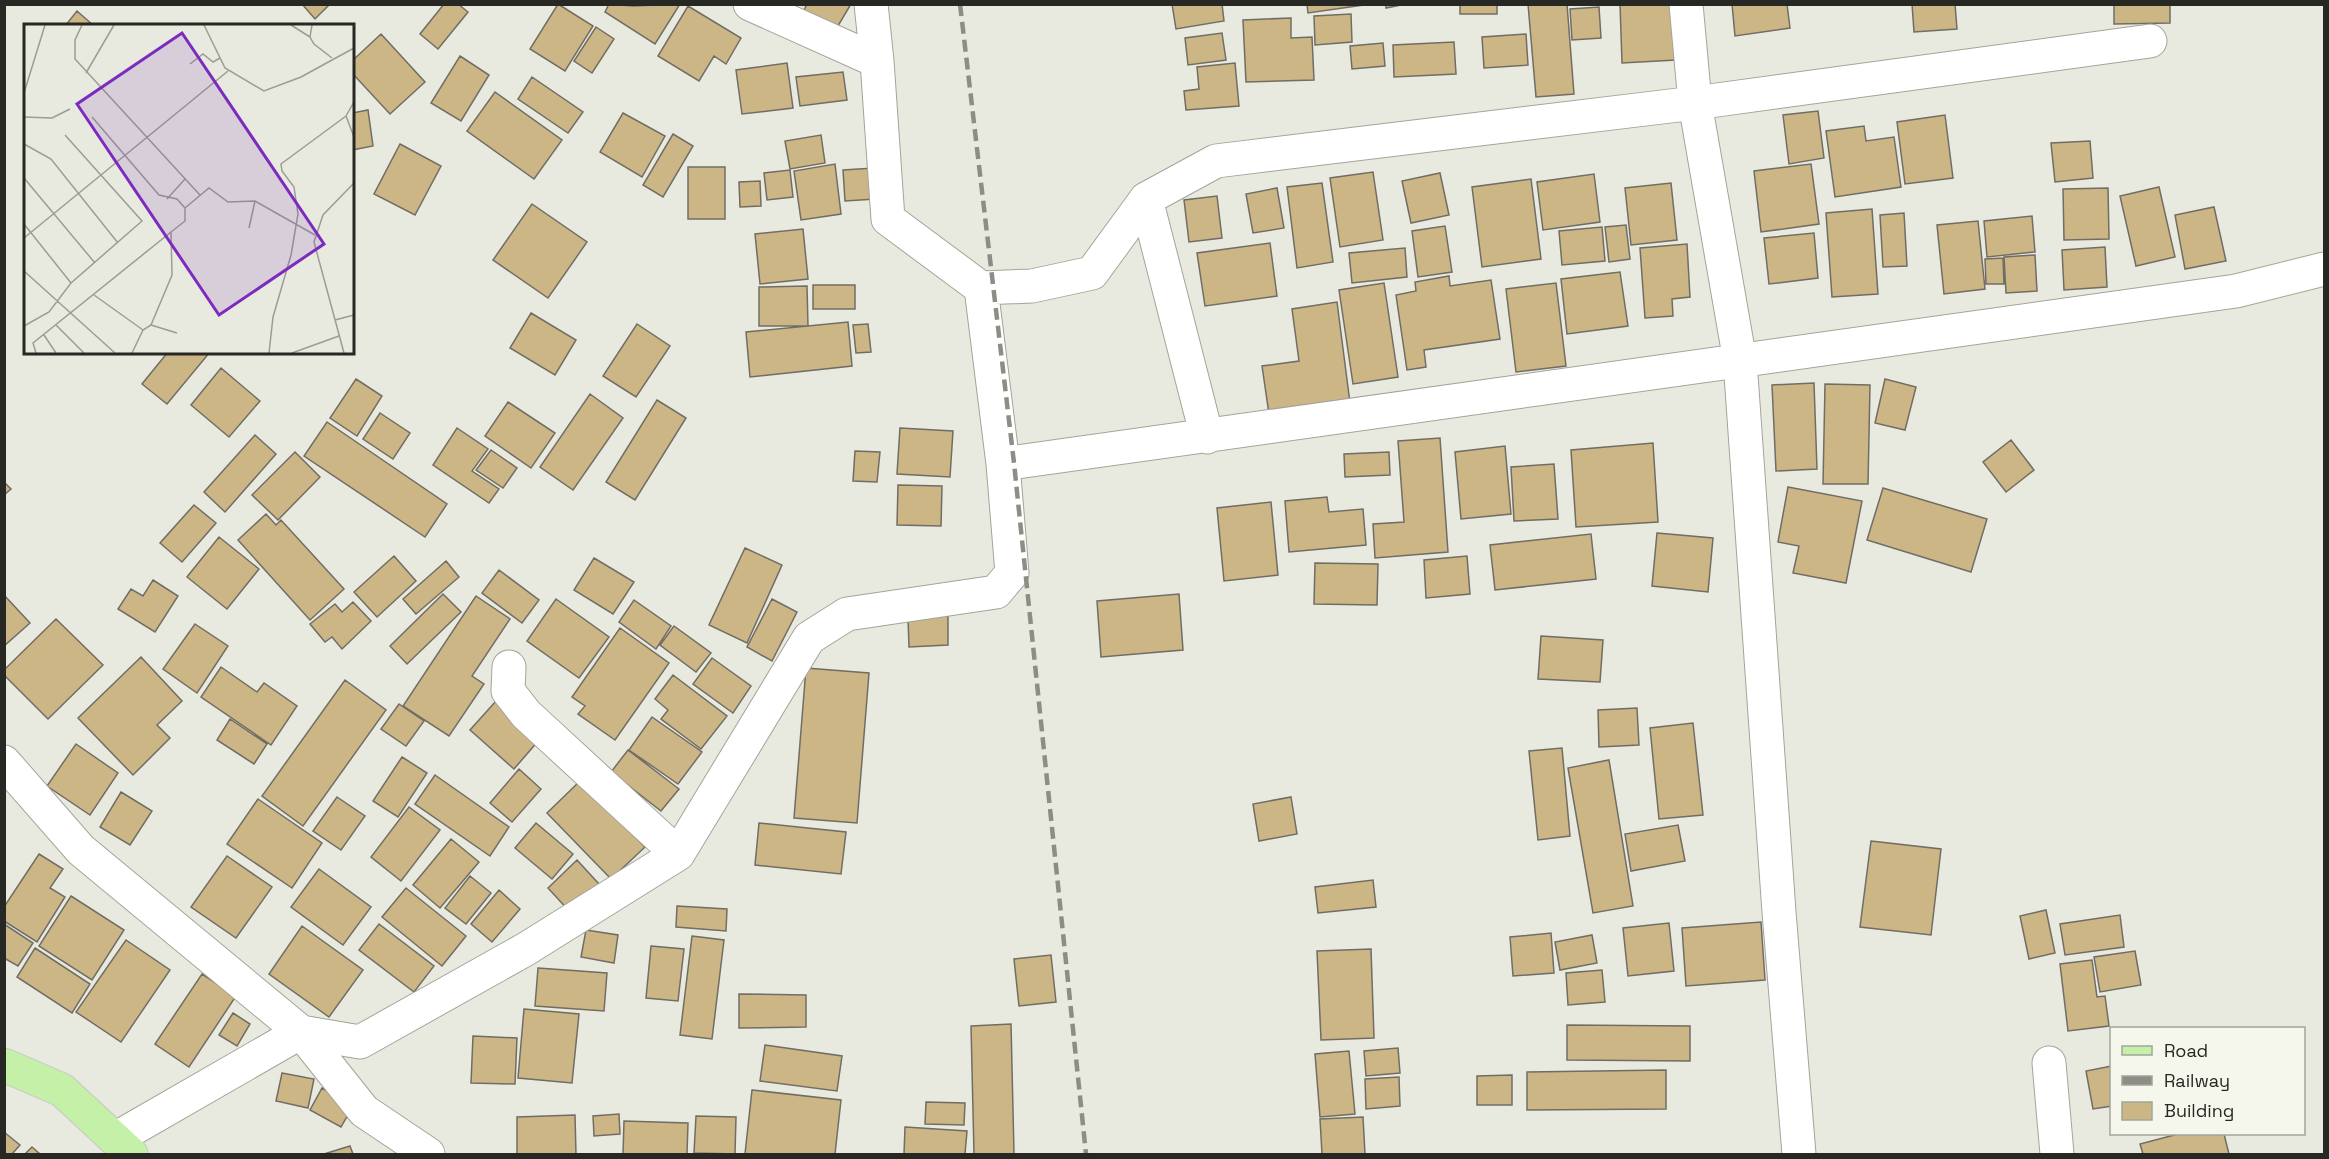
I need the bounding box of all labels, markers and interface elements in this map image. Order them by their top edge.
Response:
inset map [24,24,354,354]
legend [2110,1027,2305,1135]
text: Road [2164,1039,2208,1062]
text: Railway [2164,1069,2230,1092]
text: Building [2164,1099,2234,1122]

